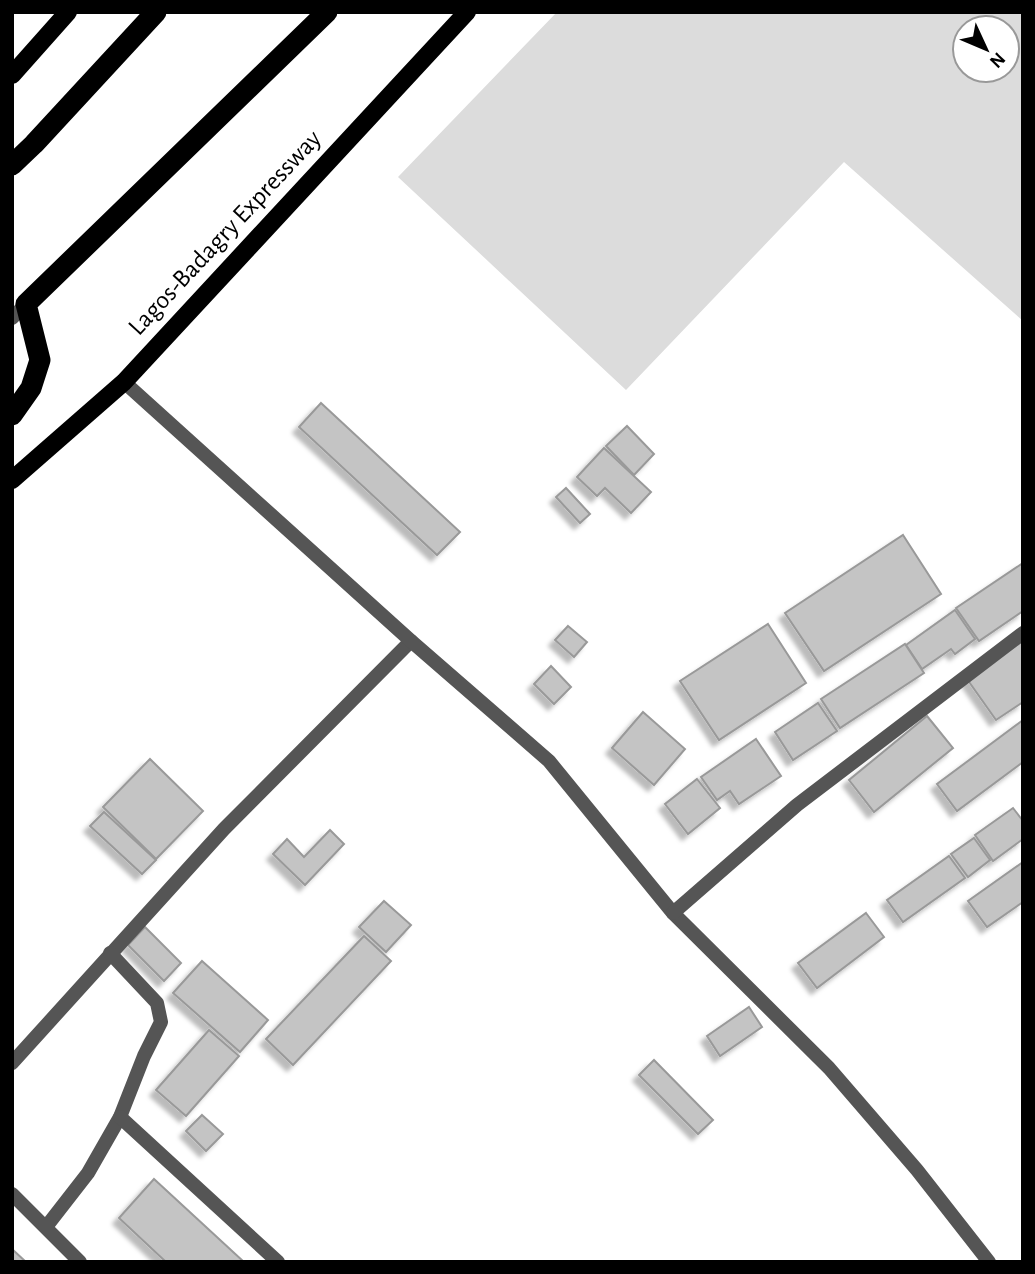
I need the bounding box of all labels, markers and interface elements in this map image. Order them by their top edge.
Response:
north arrow [951,14,1021,84]
text: N [986,48,1009,71]
street label: Lagos-Badagry Expressway [123,125,326,340]

